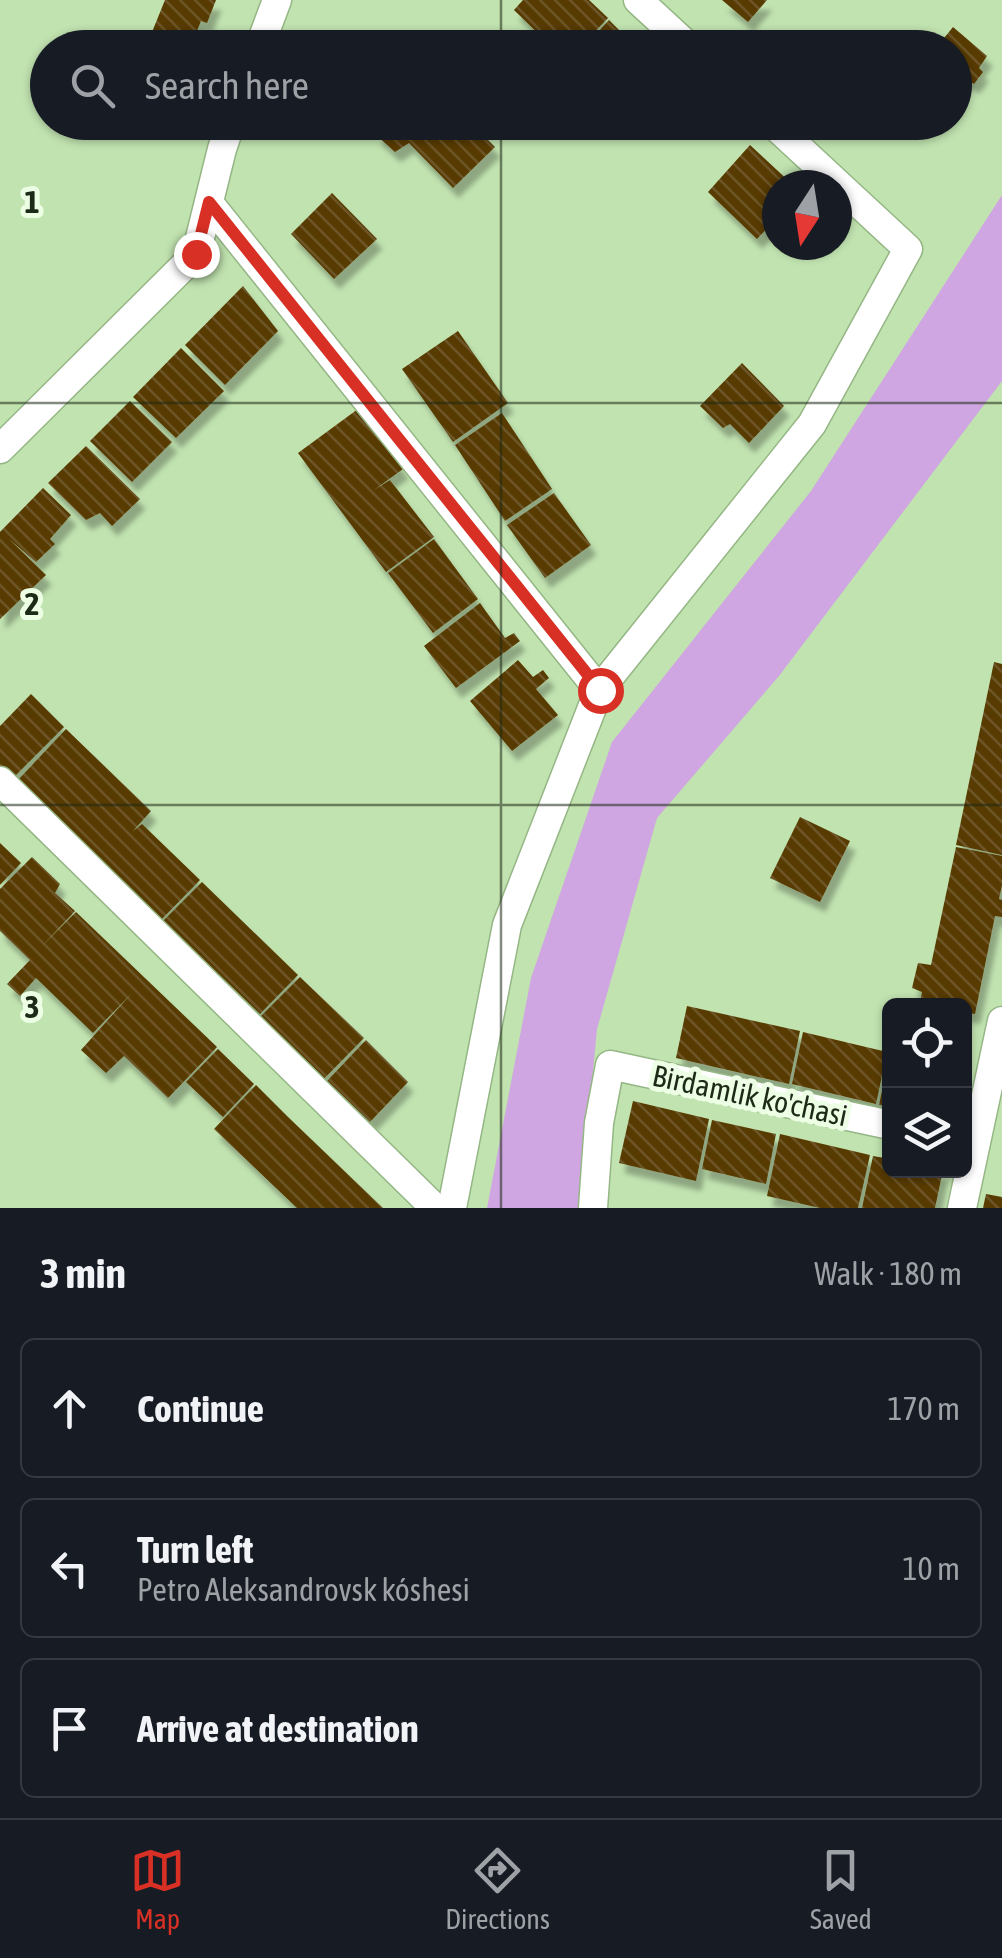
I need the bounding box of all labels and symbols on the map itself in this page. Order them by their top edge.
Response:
north arrow [762,170,852,260]
text: 1 [24,183,40,220]
route end [174,232,220,278]
text: 2 [24,585,40,622]
route start [578,668,624,714]
text: 3 [24,988,40,1025]
street label: Birdamlik ko'chasi [650,1058,850,1132]

